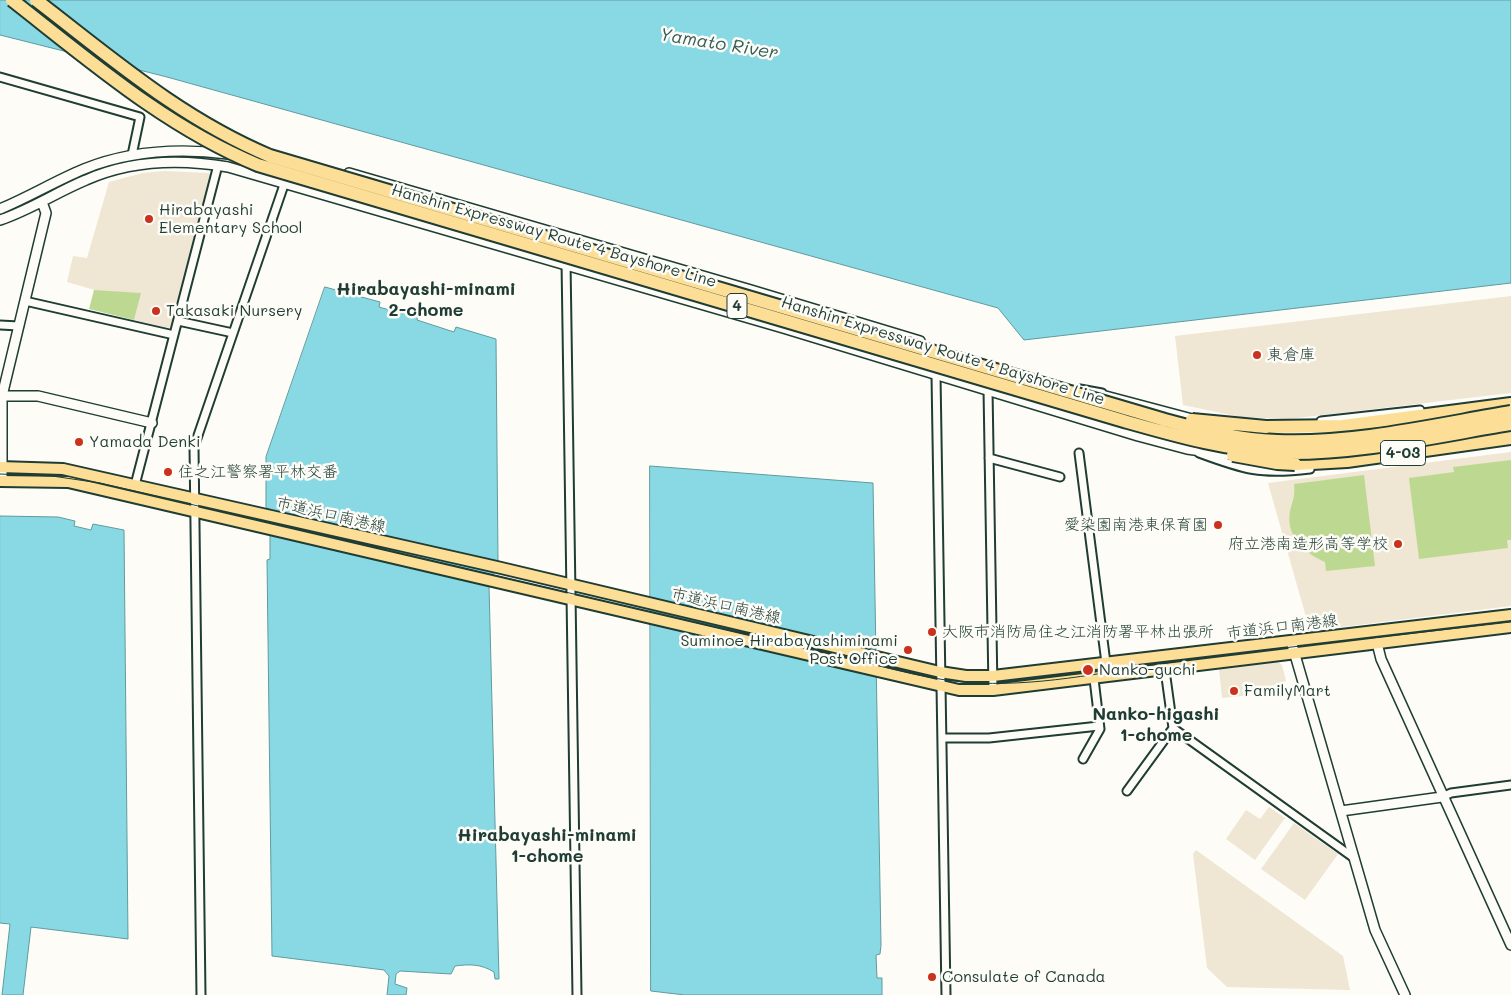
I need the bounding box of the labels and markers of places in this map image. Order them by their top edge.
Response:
place label: Hirabayashi Elementary School [159,200,303,238]
marker: Hirabayashi Elementary School [143,213,155,225]
place label: Takasaki Nursery [166,301,302,321]
marker: Takasaki Nursery [150,305,162,317]
place label: 東倉庫 [1267,345,1315,365]
marker: 東倉庫 [1251,349,1263,361]
place label: Yamada Denki [89,432,201,452]
marker: Yamada Denki [73,436,85,448]
place label: 住之江警察署平林交番 [178,462,338,482]
marker: 住之江警察署平林交番 [162,466,174,478]
place label: 愛染園南港東保育園 [1064,515,1208,535]
marker: 愛染園南港東保育園 [1212,519,1224,531]
place label: 府立港南造形高等学校 [1228,534,1388,554]
marker: 府立港南造形高等学校 [1392,538,1404,550]
place label: 大阪市消防局住之江消防署平林出張所 [942,622,1214,642]
marker: 大阪市消防局住之江消防署平林出張所 [926,626,938,638]
place label: Suminoe Hirabayashiminami Post Office [681,631,898,669]
marker: Suminoe Hirabayashiminami Post Office [902,644,914,656]
place label: Nanko-guchi [1099,660,1196,680]
marker: Nanko-guchi [1081,663,1095,677]
place label: FamilyMart [1244,681,1331,701]
marker: FamilyMart [1228,685,1240,697]
place label: Consulate of Canada [942,967,1106,987]
marker: Consulate of Canada [926,971,938,983]

